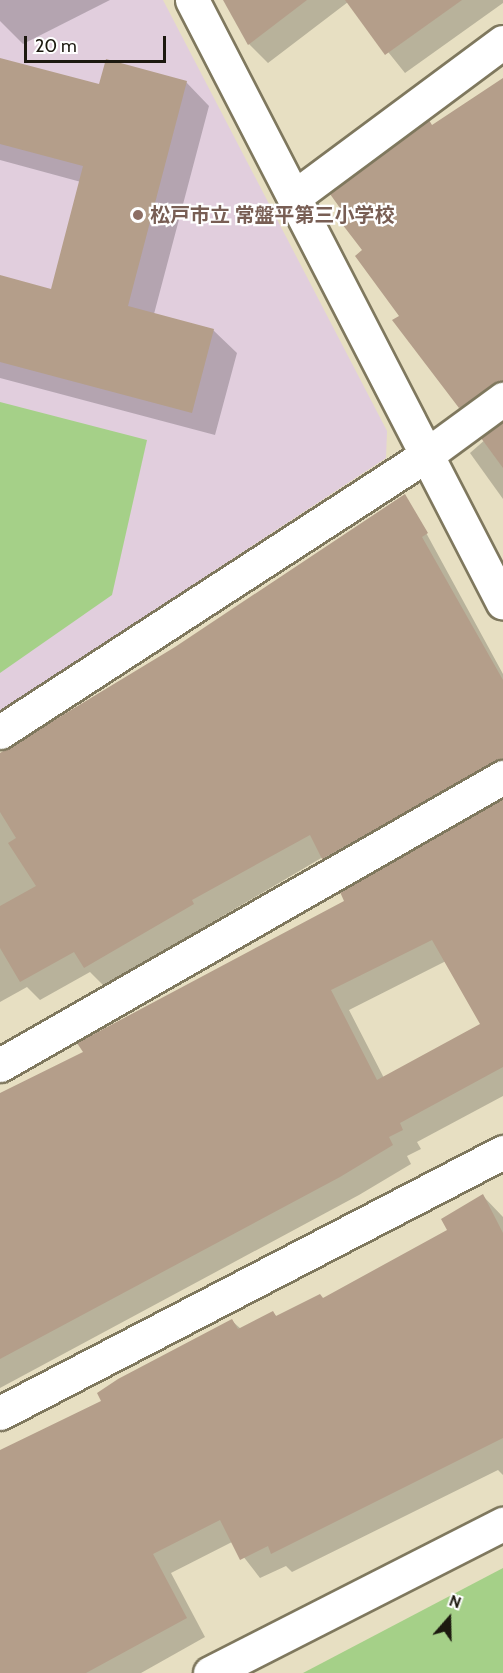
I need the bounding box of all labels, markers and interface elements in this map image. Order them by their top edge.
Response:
scale bar [27,24,170,62]
text: 20 m [35,35,77,57]
place label: 松戸市立 常盤平第三小学校 [150,203,394,227]
marker: 松戸市立 常盤平第三小学校 [131,208,145,222]
north arrow [419,1589,479,1649]
text: N [447,1591,464,1612]

